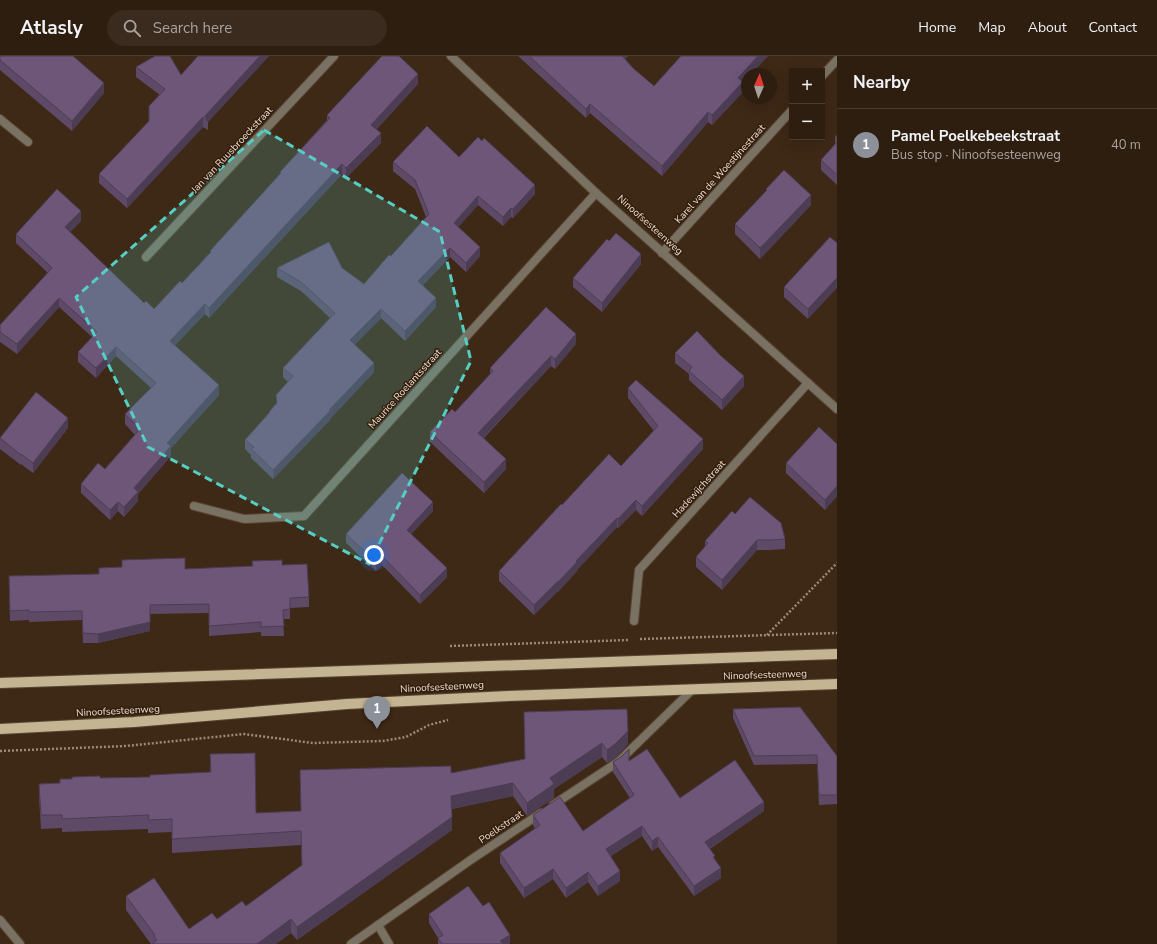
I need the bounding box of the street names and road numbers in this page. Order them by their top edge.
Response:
street label: Jan van Ruusbroeckstraat [187,103,276,197]
street label: Karel van de Woestijnestraat [672,121,769,227]
street label: Ninoofsesteenweg [614,192,686,258]
street label: Maurice Roelantsstraat [365,346,445,432]
street label: Hadewijchstraat [669,457,729,521]
street label: Ninoofsesteenweg [723,667,807,683]
street label: Ninoofsesteenweg [400,678,484,696]
street label: Ninoofsesteenweg [76,702,160,720]
street label: Poelkstraat [476,807,526,847]

